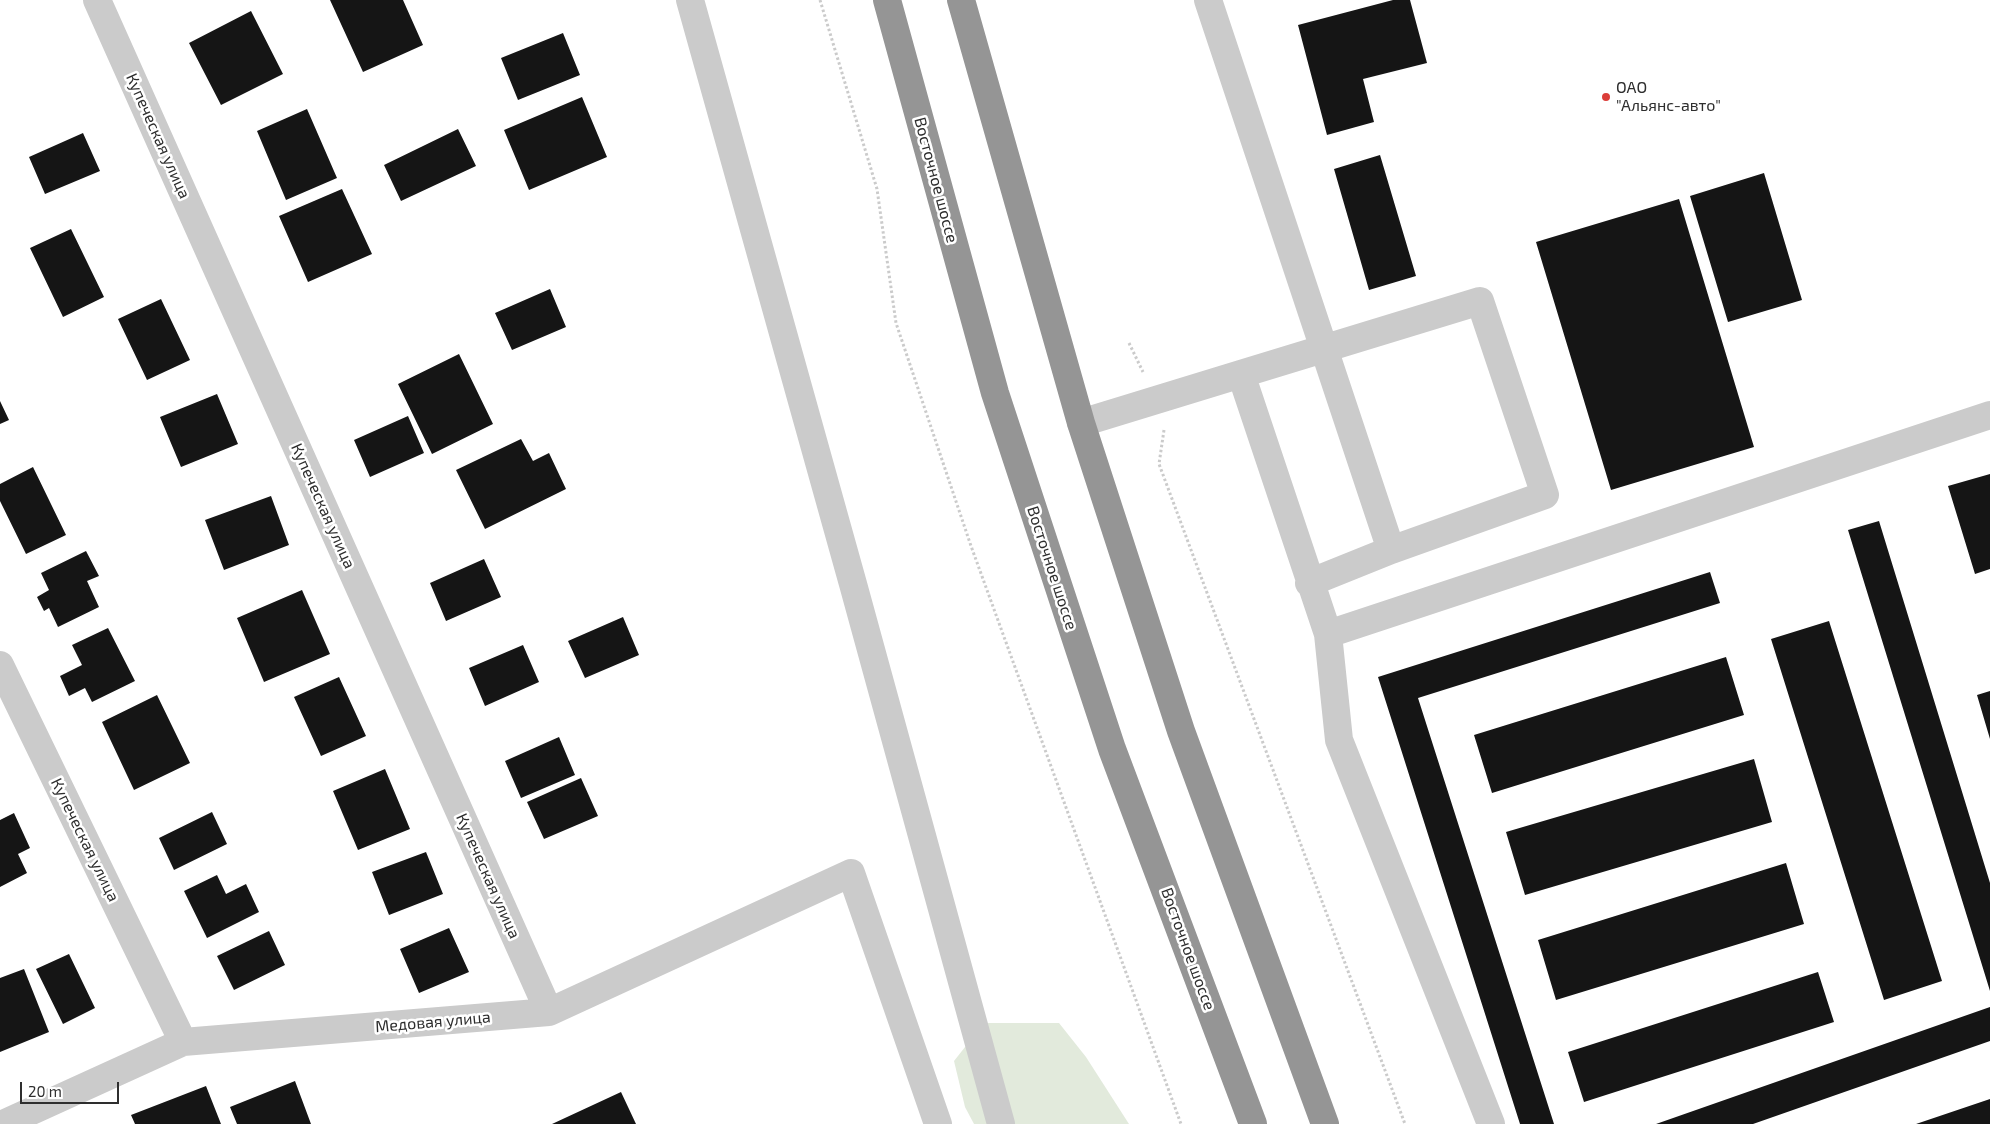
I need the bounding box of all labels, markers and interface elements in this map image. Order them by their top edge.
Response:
street label: Купеческая улица [122,70,194,202]
place label: ОАО "Альянс-авто" [1616,78,1721,116]
marker: ОАО "Альянс-авто" [1600,91,1612,103]
street label: Восточное шоссе [910,115,962,245]
street label: Купеческая улица [287,440,359,572]
street label: Восточное шоссе [1023,504,1081,632]
street label: Купеческая улица [47,775,123,905]
street label: Купеческая улица [452,810,524,942]
street label: Восточное шоссе [1157,885,1219,1013]
street label: Медовая улица [375,1007,491,1037]
scale bar [22,1072,121,1104]
text: 20 m [28,1082,62,1100]

